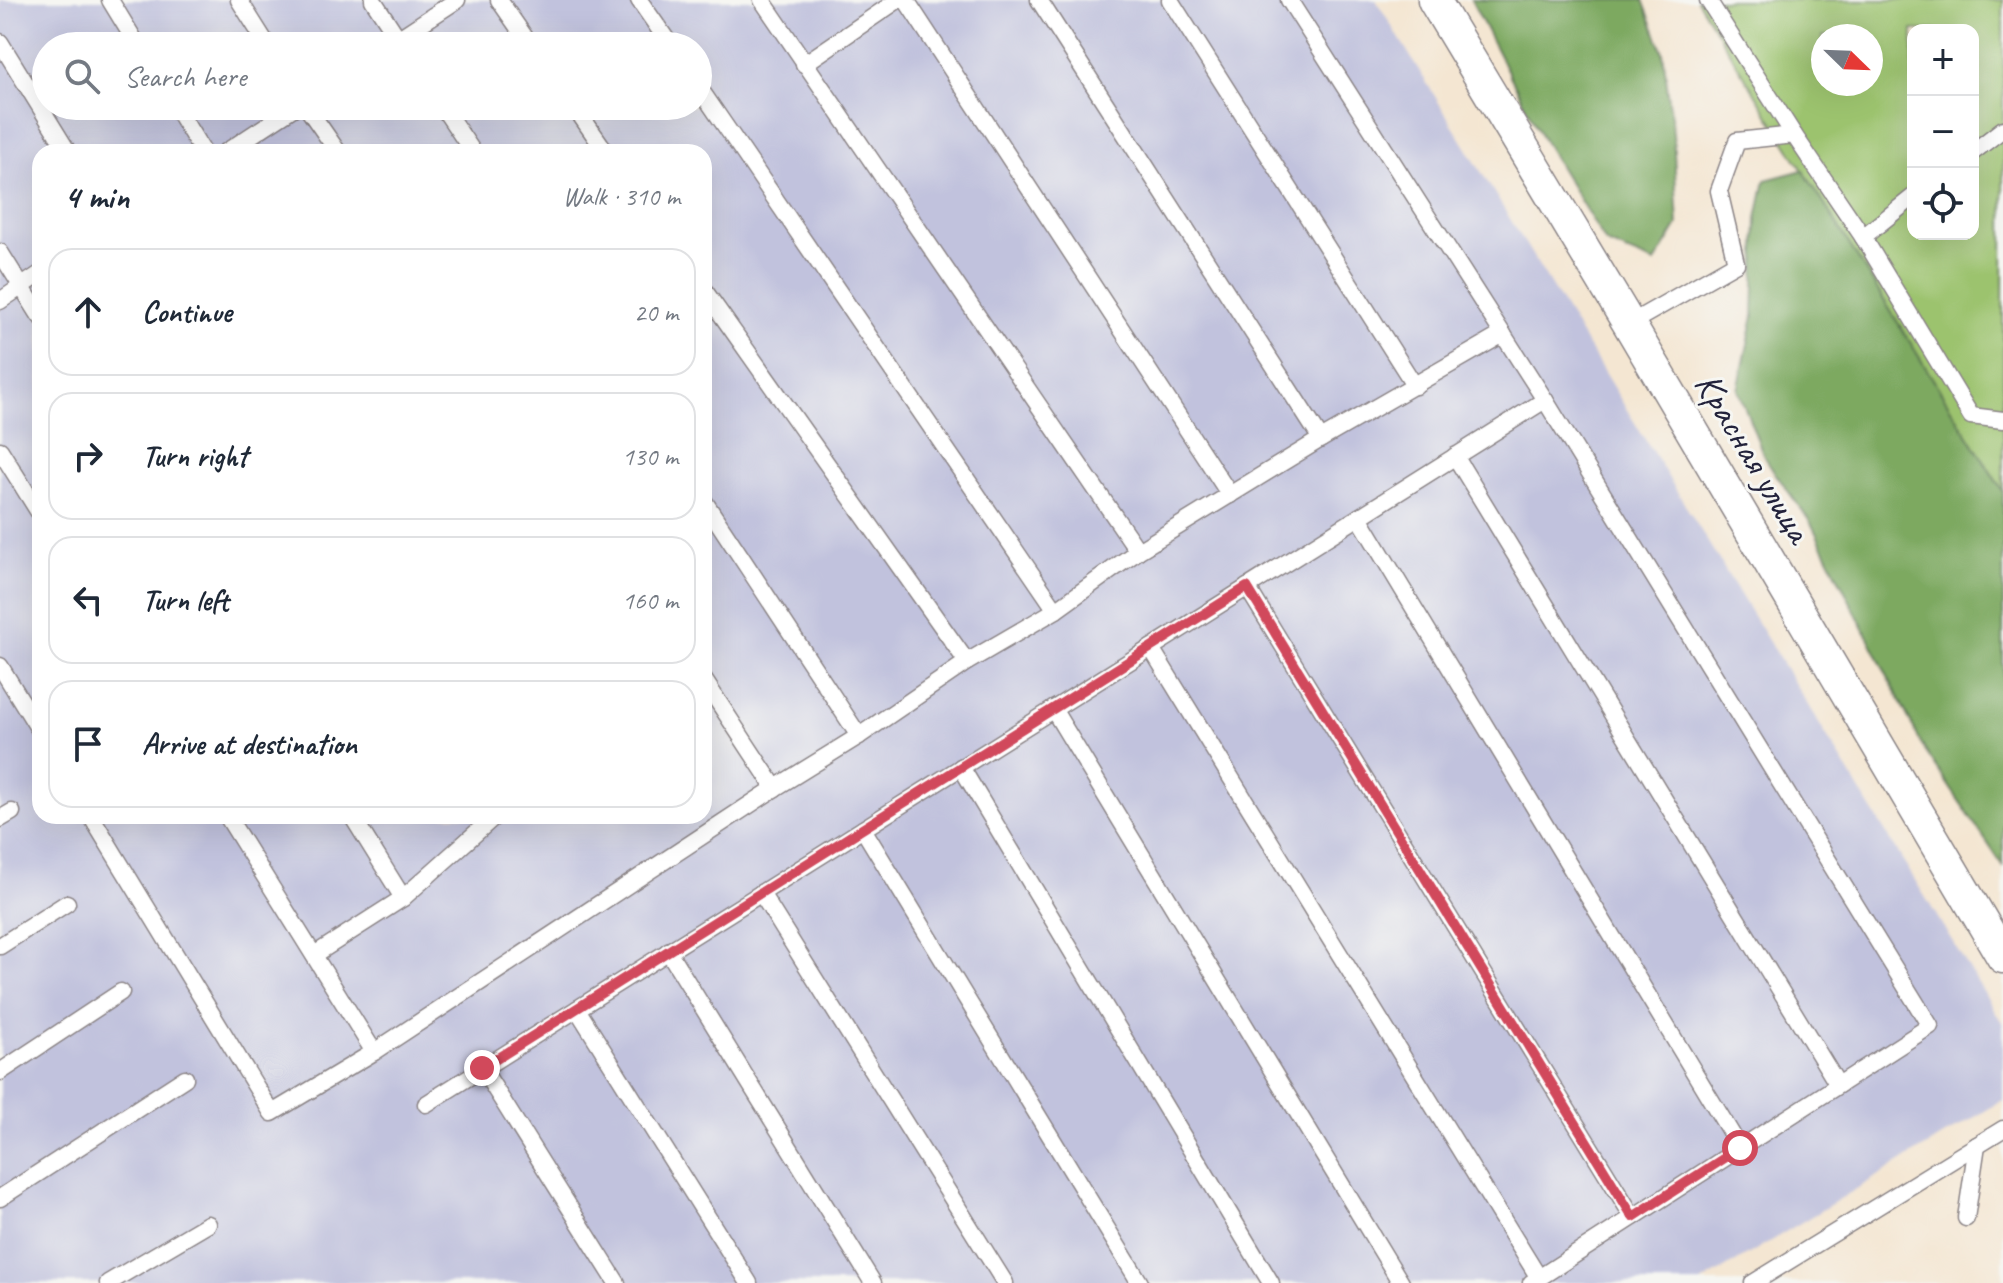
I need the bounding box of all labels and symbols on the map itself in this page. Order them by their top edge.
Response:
north arrow [1811,24,1883,96]
street label: Красная улица [1685,364,1824,554]
route end [464,1050,500,1086]
route start [1722,1130,1758,1166]

